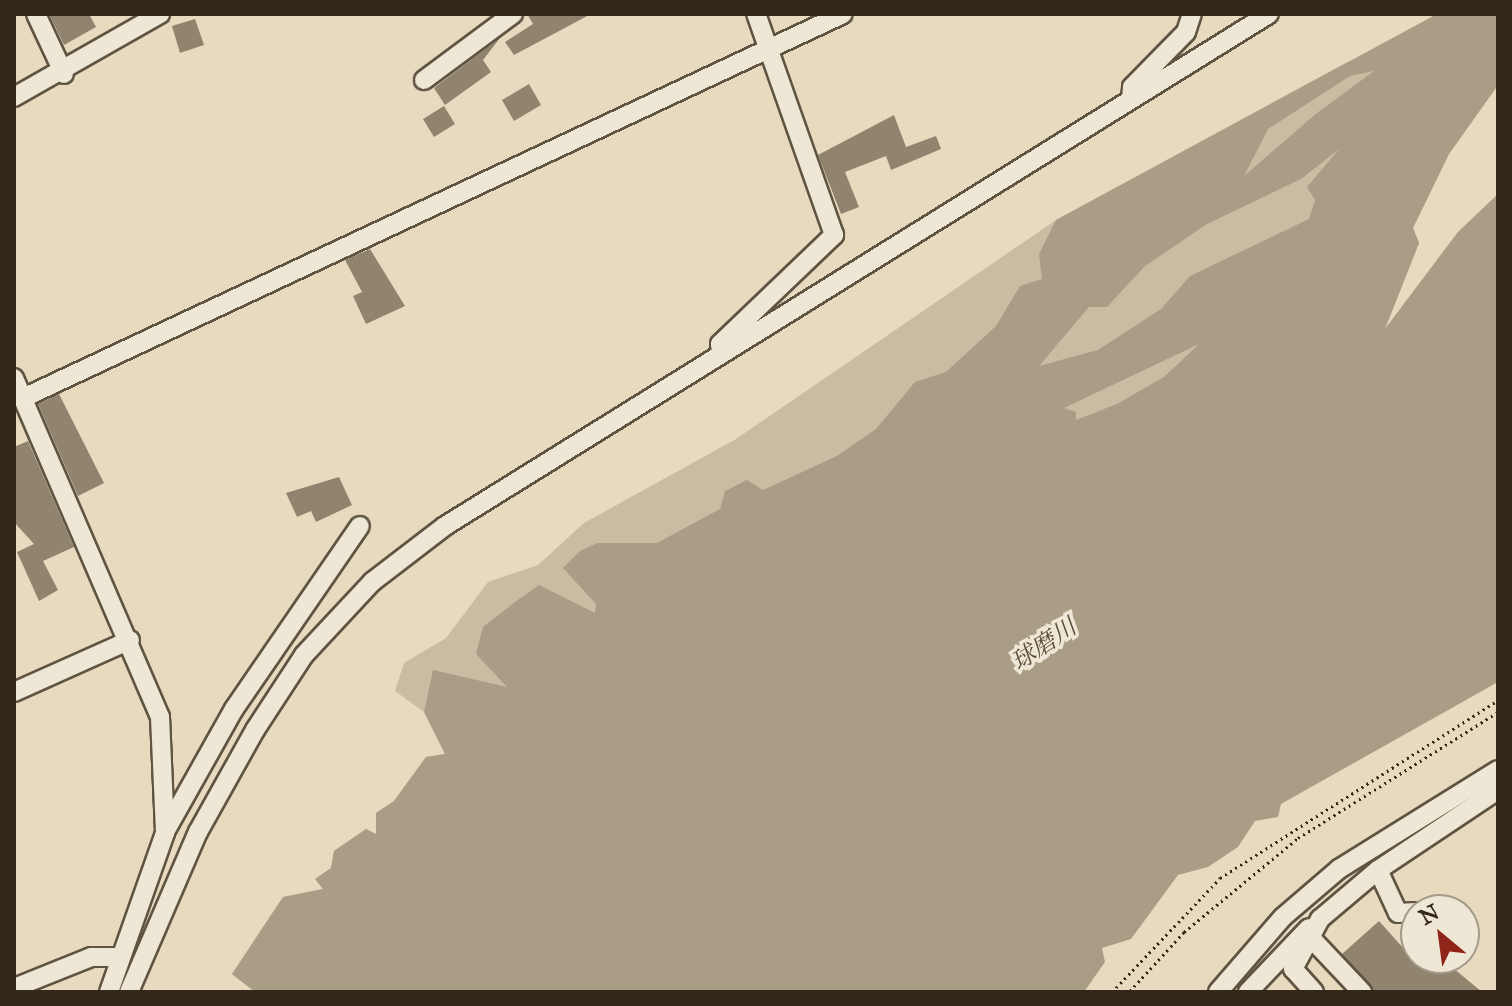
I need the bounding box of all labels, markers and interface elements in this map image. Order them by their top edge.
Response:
water label: 球磨川 [1006,613,1082,677]
north arrow [1400,894,1480,974]
text: N [1414,898,1444,931]

